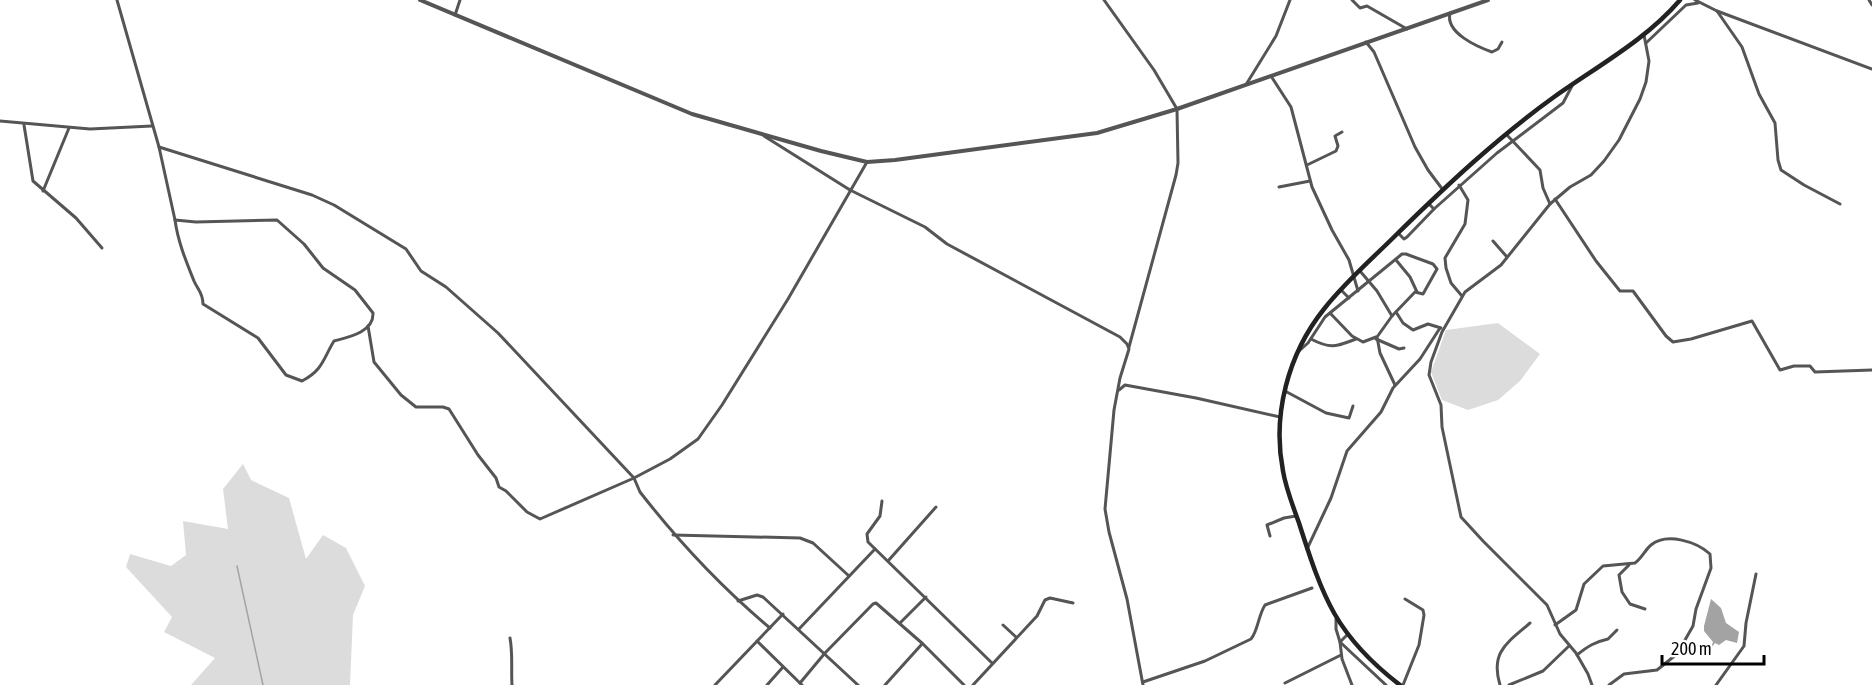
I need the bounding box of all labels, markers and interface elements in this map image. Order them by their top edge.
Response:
scale bar [1662,628,1764,666]
text: 200 m [1671,638,1712,659]

